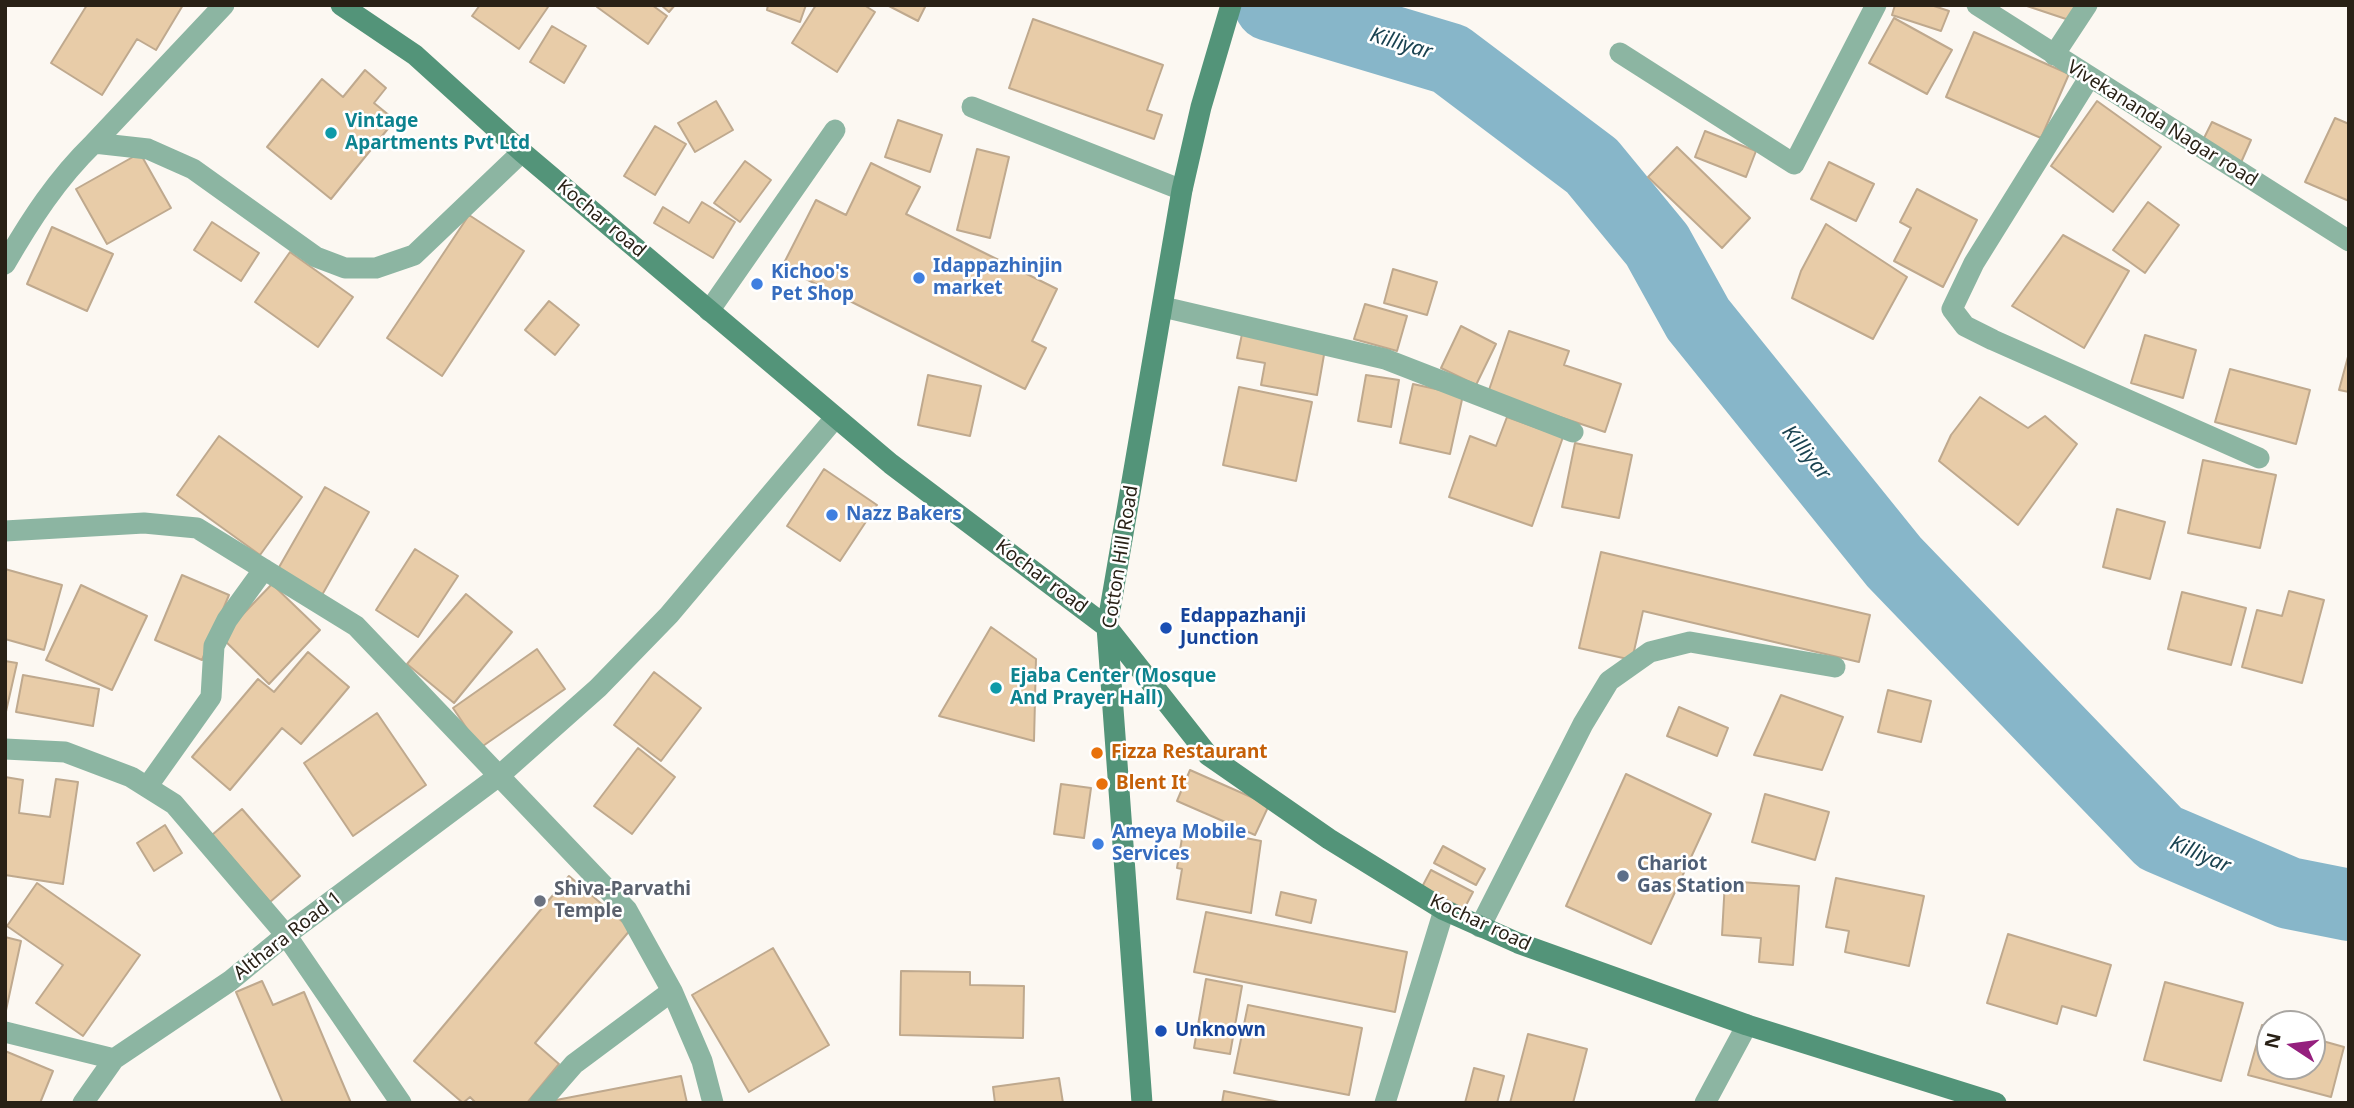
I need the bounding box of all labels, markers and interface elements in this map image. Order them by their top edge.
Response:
water label: Killiyar [1367,23,1435,65]
street label: Vivekananda Nagar road [2062,56,2262,192]
place label: Vintage Apartments Pvt Ltd [345,111,530,155]
marker: Vintage Apartments Pvt Ltd [323,125,339,141]
street label: Kochar road [552,175,650,263]
place label: Idappazhinjin market [933,256,1063,300]
place label: Kichoo's Pet Shop [771,262,854,306]
marker: Idappazhinjin market [911,270,927,286]
marker: Kichoo's Pet Shop [749,276,765,292]
water label: Killiyar [1776,420,1836,486]
street label: Cotton Hill Road [1098,484,1144,630]
place label: Nazz Bakers [846,504,962,526]
marker: Nazz Bakers [824,507,840,523]
street label: Kochar road [991,535,1091,619]
place label: Edappazhanji Junction [1180,606,1306,650]
marker: Edappazhanji Junction [1158,620,1174,636]
place label: Ejaba Center (Mosque And Prayer Hall) [1010,666,1216,710]
marker: Ejaba Center (Mosque And Prayer Hall) [988,680,1004,696]
place label: Fizza Restaurant [1111,742,1268,764]
marker: Fizza Restaurant [1089,745,1105,761]
place label: Blent It [1116,773,1187,795]
marker: Blent It [1094,776,1110,792]
place label: Ameya Mobile Services [1112,822,1246,866]
water label: Killiyar [2166,831,2234,879]
marker: Ameya Mobile Services [1090,836,1106,852]
place label: Chariot Gas Station [1637,854,1745,898]
marker: Chariot Gas Station [1615,868,1631,884]
place label: Shiva-Parvathi Temple [554,879,691,923]
street label: Althara Road 1 [229,887,347,985]
street label: Kochar road [1426,890,1534,956]
marker: Shiva-Parvathi Temple [532,893,548,909]
north arrow [2256,1010,2326,1080]
place label: Unknown [1175,1020,1266,1042]
marker: Unknown [1153,1023,1169,1039]
text: N [2258,1030,2287,1051]

